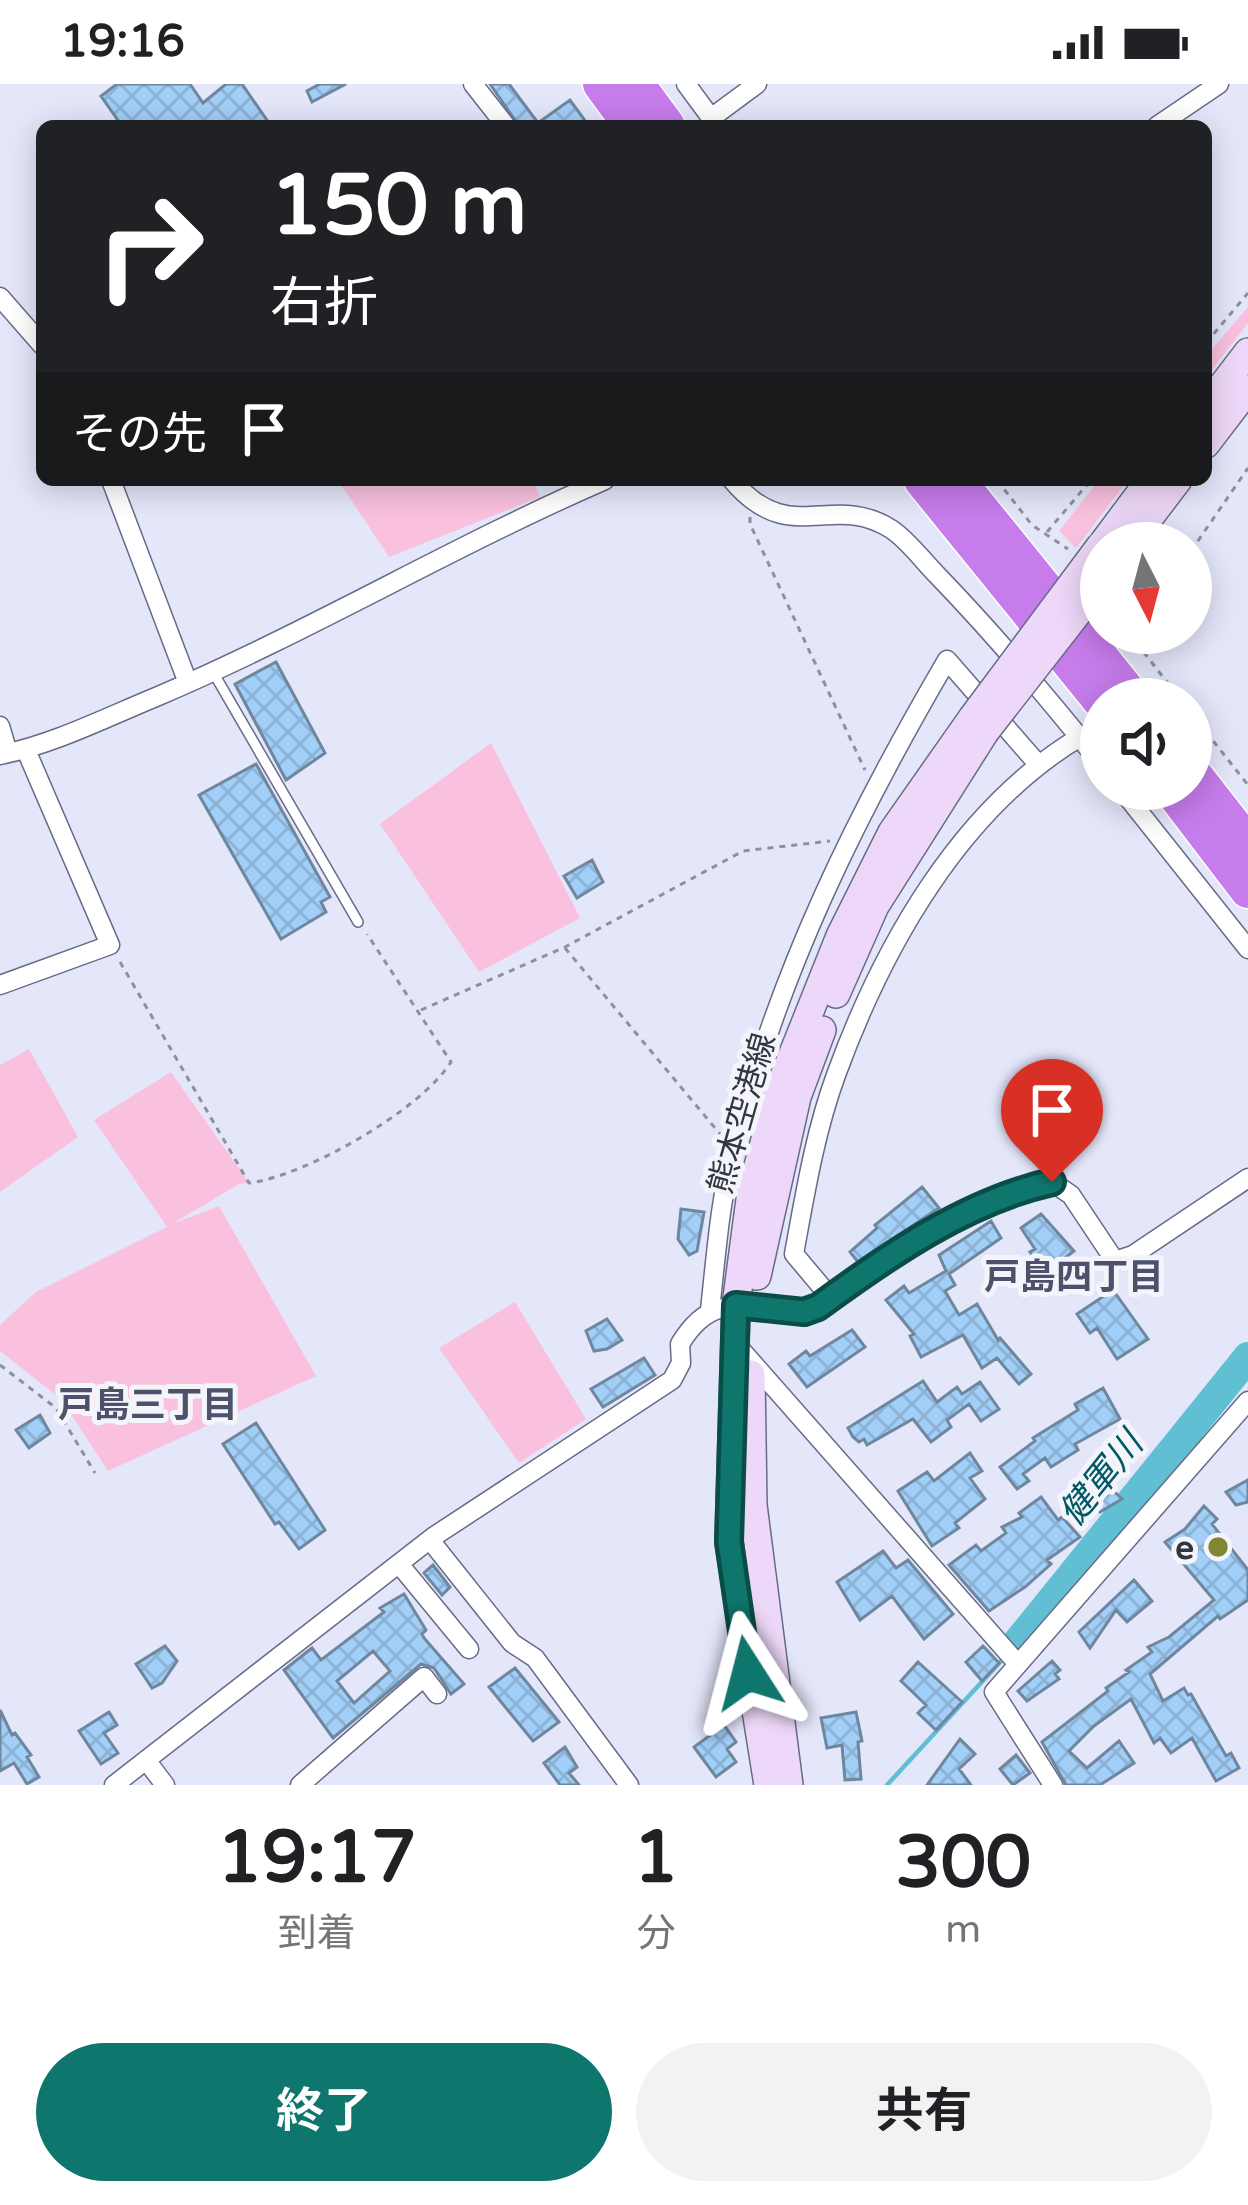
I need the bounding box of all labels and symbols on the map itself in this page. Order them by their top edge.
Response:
north arrow [1080,522,1212,654]
street label: 熊本空港線 [701,1029,784,1198]
pin [1001,1059,1103,1182]
district label: 戸島四丁目 [984,1256,1164,1299]
district label: 戸島三丁目 [58,1384,238,1427]
water label: 健軍川 [1050,1420,1154,1534]
place label: e [1175,1529,1194,1568]
marker: e [1205,1534,1231,1560]
position arrow [685,1610,811,1736]

